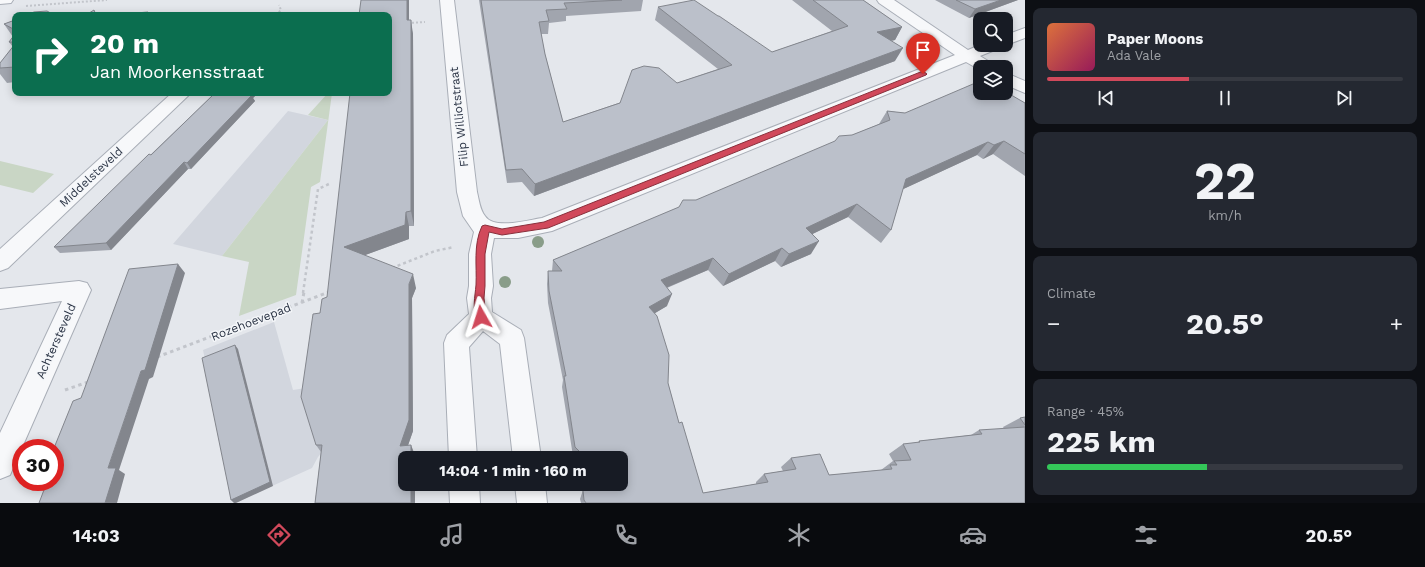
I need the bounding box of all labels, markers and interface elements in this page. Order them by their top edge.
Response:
map controls [973,12,1013,100]
button: search [973,12,1013,52]
text: 20 m [90,27,159,60]
icon: right [24,28,76,80]
text: Paper Moons [1107,30,1203,48]
pin [906,33,940,74]
icon: arrive [912,39,934,61]
text: Ada Vale [1107,48,1161,63]
button: layers [973,60,1013,100]
text: Jan Moorkensstraat [90,61,264,82]
street label: Filip Williotstraat [447,66,471,168]
icon: previous [1095,87,1117,109]
icon: pause [1214,87,1236,109]
icon: next [1333,87,1355,109]
street label: Middelsteveld [56,144,126,210]
text: 22 [1194,151,1256,212]
text: km/h [1208,208,1242,223]
text: Climate [1047,286,1096,301]
position arrow [460,296,502,338]
street label: Rozehoevepad [209,300,293,344]
street label: Achtersteveld [33,301,79,381]
text: 20.5° [1186,306,1264,341]
text: − [1047,311,1060,336]
text: + [1390,311,1403,336]
text: Range · 45% [1047,404,1124,419]
text: 225 km [1047,424,1156,459]
speed limit sign: 30 [12,439,64,491]
text: 14:04 · 1 min · 160 m [439,462,587,480]
icon: directions [265,521,293,549]
icon: music [438,521,466,549]
icon: phone [612,521,640,549]
icon: climate [785,521,813,549]
icon: car [959,521,987,549]
icon: filters [1132,521,1160,549]
text: 14:03 [73,525,120,546]
text: 20.5° [1306,525,1352,546]

